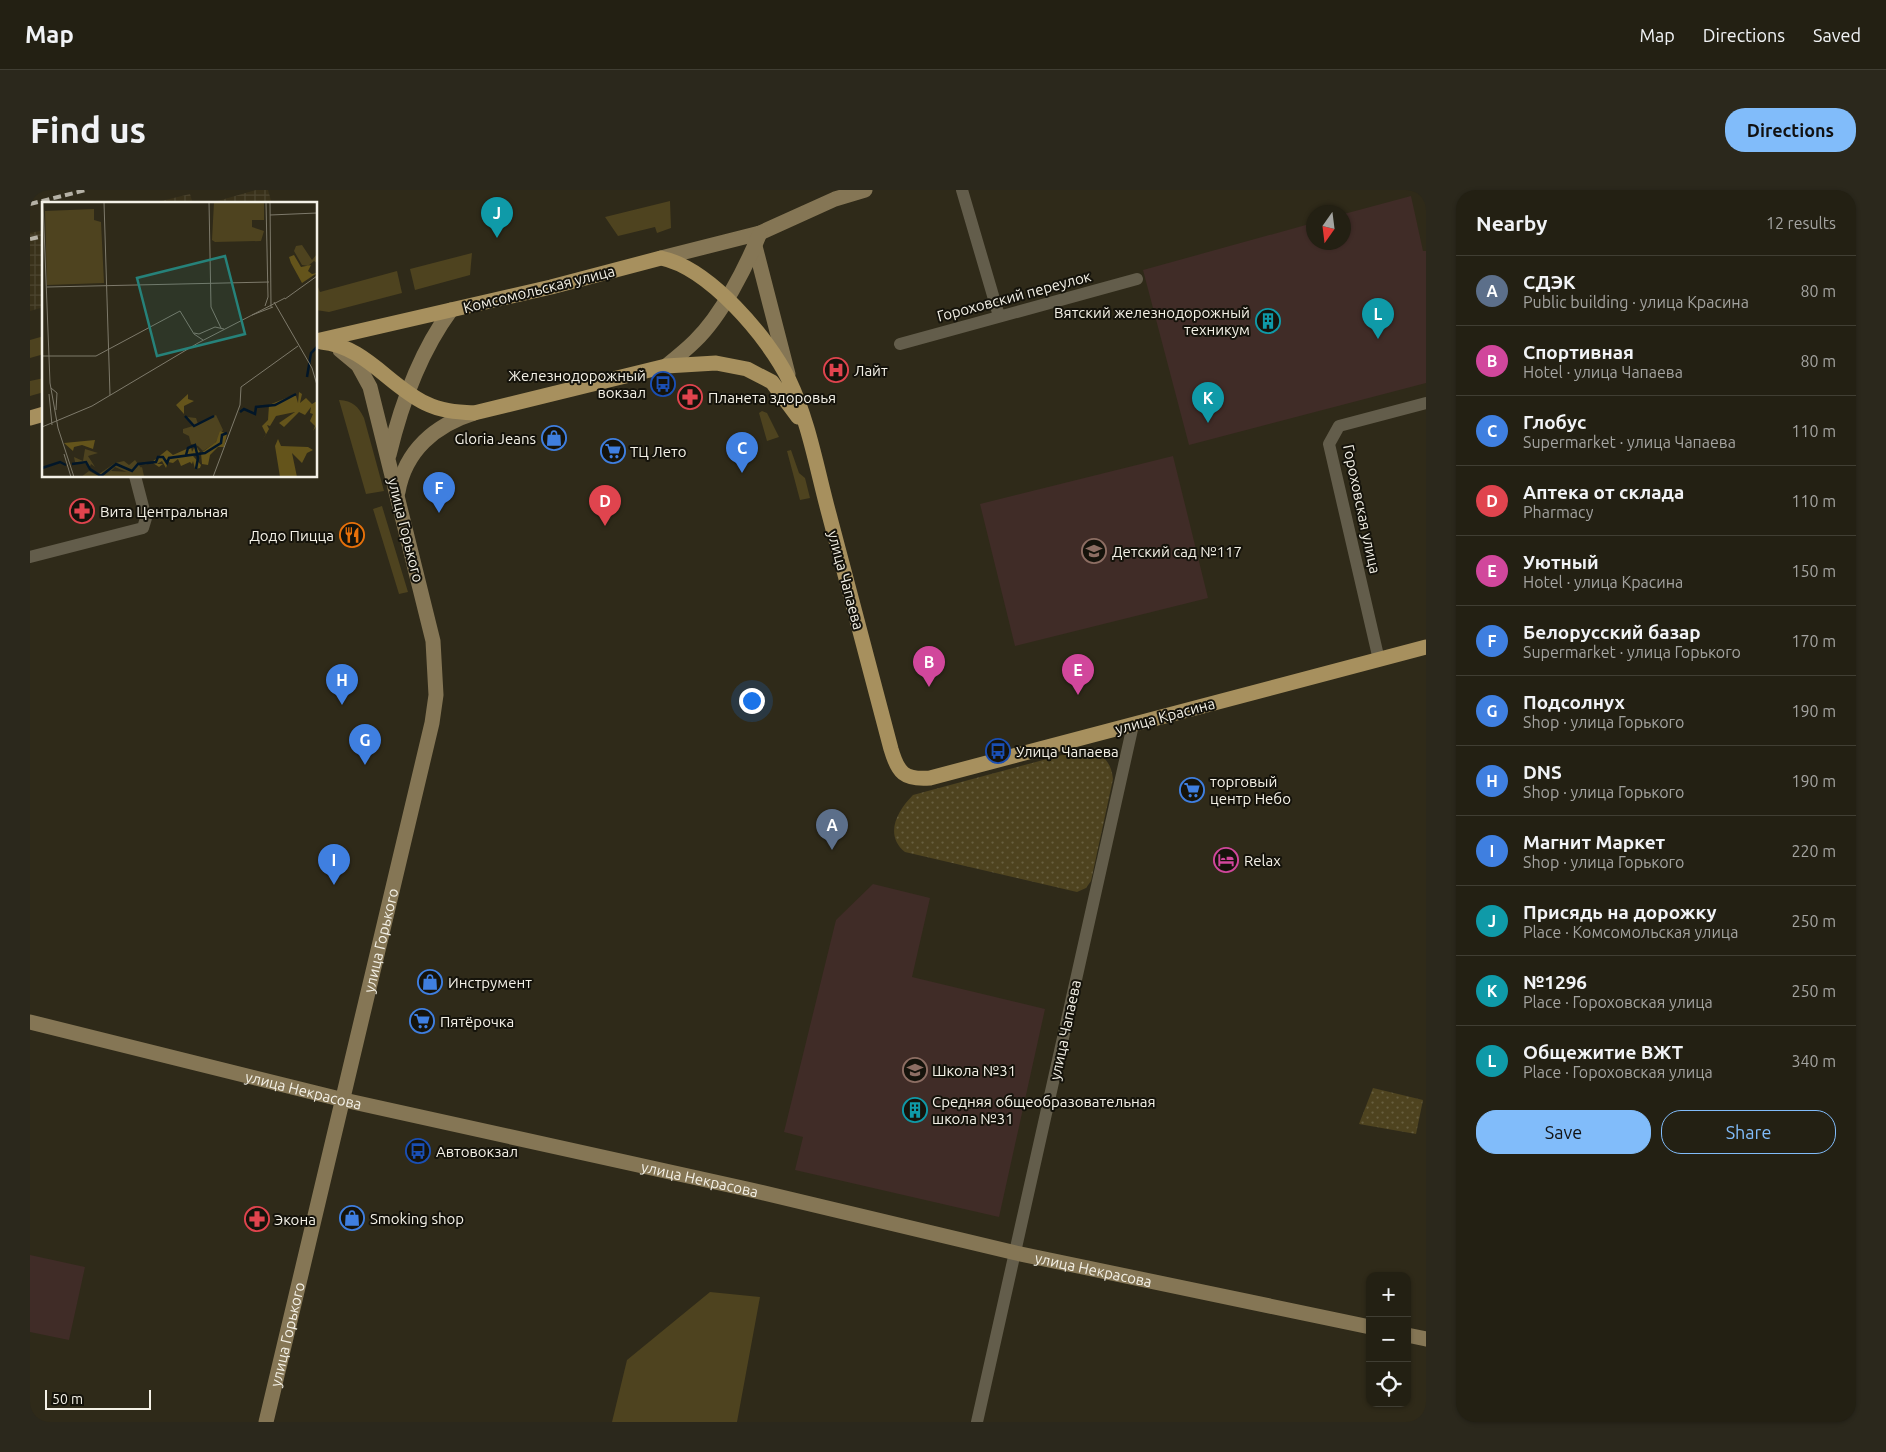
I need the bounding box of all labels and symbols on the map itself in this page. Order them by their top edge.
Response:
pin: J [481,197,513,238]
inset map [42,202,318,478]
north arrow [1306,205,1351,250]
street label: Комсомольская улица [461,262,617,316]
street label: Гороховский переулок [935,267,1093,325]
pin: L [1362,298,1394,339]
place label: Вятский железнодорожный техникум [1054,304,1250,338]
building icon: Вятский железнодорожный техникум [1255,308,1281,334]
hospital icon: Лайт [823,357,849,383]
place label: Лайт [854,362,888,379]
place label: Железнодорожный вокзал [508,367,646,401]
bus stop icon: Железнодорожный вокзал [650,371,676,397]
pin: K [1192,382,1224,423]
pharmacy icon: Планета здоровья [677,384,703,410]
place label: Планета здоровья [708,389,836,406]
shop icon: Gloria Jeans [541,425,567,451]
place label: Gloria Jeans [454,430,536,447]
pin: C [726,432,758,473]
supermarket icon: ТЦ Лето [600,438,626,464]
place label: ТЦ Лето [630,443,686,460]
street label: Гороховская улица [1340,443,1384,575]
pin: F [423,472,455,513]
street label: улица Горького [385,476,427,584]
pin: D [589,485,621,526]
pharmacy icon: Вита Центральная [69,498,95,524]
place label: Вита Центральная [100,503,228,520]
restaurant icon: Додо Пицца [339,522,365,548]
place label: Додо Пицца [249,527,334,544]
street label: улица Чапаева [825,529,867,631]
school or university icon: Детский сад №117 [1081,538,1107,564]
place label: Детский сад №117 [1112,543,1242,560]
pin: B [913,646,945,687]
pin: E [1062,654,1094,695]
pin: H [326,664,358,705]
your location [739,688,765,714]
street label: улица Красина [1113,695,1217,737]
pin: G [349,724,381,765]
bus stop icon: Улица Чапаева [985,738,1011,764]
place label: Улица Чапаева [1016,743,1119,760]
place label: торговый центр Небо [1210,773,1291,807]
supermarket icon: торговый центр Небо [1179,777,1205,803]
pin: A [816,809,848,850]
pin: I [318,844,350,885]
hotel icon: Relax [1213,847,1239,873]
place label: Relax [1244,852,1281,869]
street label: улица Горького [360,886,401,994]
shop icon: Инструмент [417,969,443,995]
place label: Инструмент [448,974,532,991]
street label: улица Чапаева [1046,978,1084,1082]
supermarket icon: Пятёрочка [409,1008,435,1034]
place label: Пятёрочка [440,1013,514,1030]
school or university icon: Школа №31 [902,1057,928,1083]
place label: Школа №31 [932,1062,1016,1079]
street label: улица Некрасова [244,1067,363,1112]
place label: Средняя общеобразовательная школа №31 [932,1093,1156,1127]
building icon: Средняя общеобразовательная школа №31 [902,1097,928,1123]
bus stop icon: Автовокзал [405,1138,431,1164]
place label: Автовокзал [436,1143,518,1160]
street label: улица Некрасова [640,1157,760,1200]
shop icon: Smoking shop [339,1205,365,1231]
pharmacy icon: Экона [244,1206,270,1232]
place label: Smoking shop [370,1210,464,1227]
place label: Экона [274,1211,316,1228]
street label: улица Некрасова [1033,1249,1154,1290]
street label: улица Горького [266,1280,307,1388]
scale bar [45,1387,151,1410]

